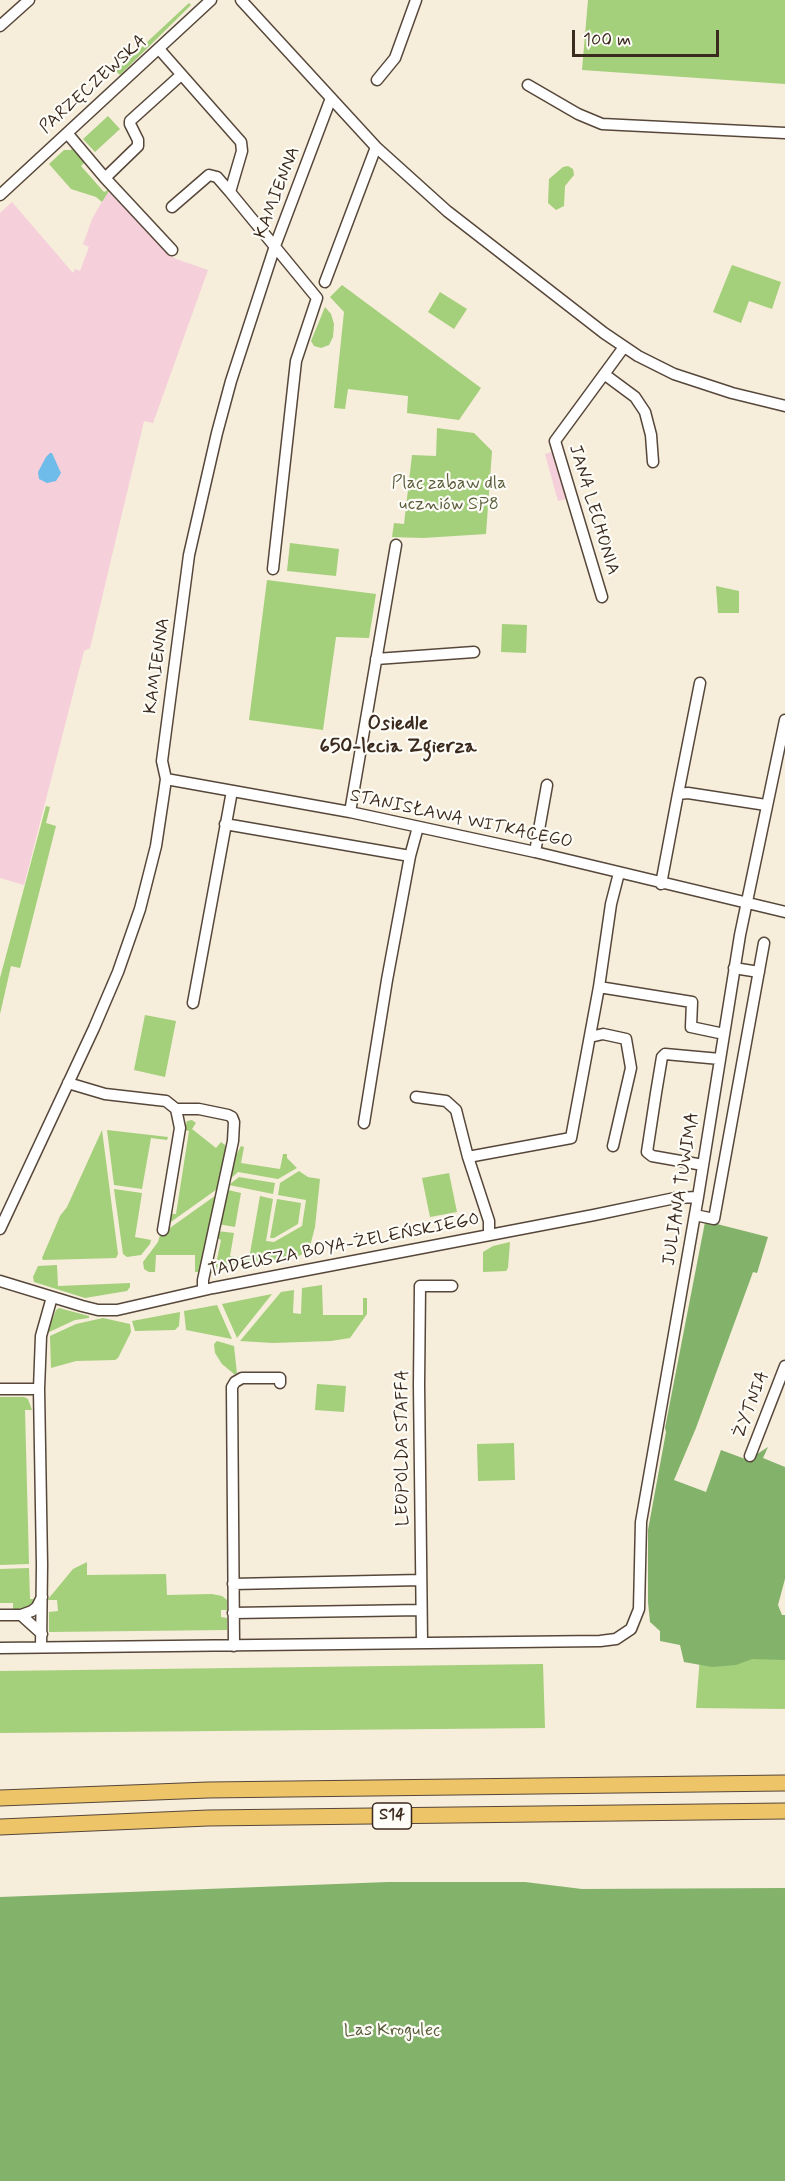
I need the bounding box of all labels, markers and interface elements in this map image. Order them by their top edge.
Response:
scale bar [575,18,722,56]
text: 100 m [583,28,631,52]
street label: PARZĘCZEWSKA [36,31,152,139]
street label: KAMIENNA [251,144,305,242]
street label: JANA LECHONIA [563,442,623,578]
park label: Plac zabaw dla uczniów SP8 [392,473,506,516]
street label: KAMIENNA [141,617,175,715]
district label: Osiedle 650-lecia Zgierza [319,713,477,760]
street label: STANISŁAWA WITKACEGO [348,786,574,854]
street label: JULIANA TUWIMA [659,1111,705,1267]
street label: TADEUSZA BOYA-ŻELEŃSKIEGO [207,1209,481,1283]
street label: ŻYTNIA [729,1368,775,1442]
street label: LEOPOLDA STAFFA [392,1370,414,1526]
road number: S14 [372,1803,412,1829]
park label: Las Krogulec [344,2020,440,2042]

